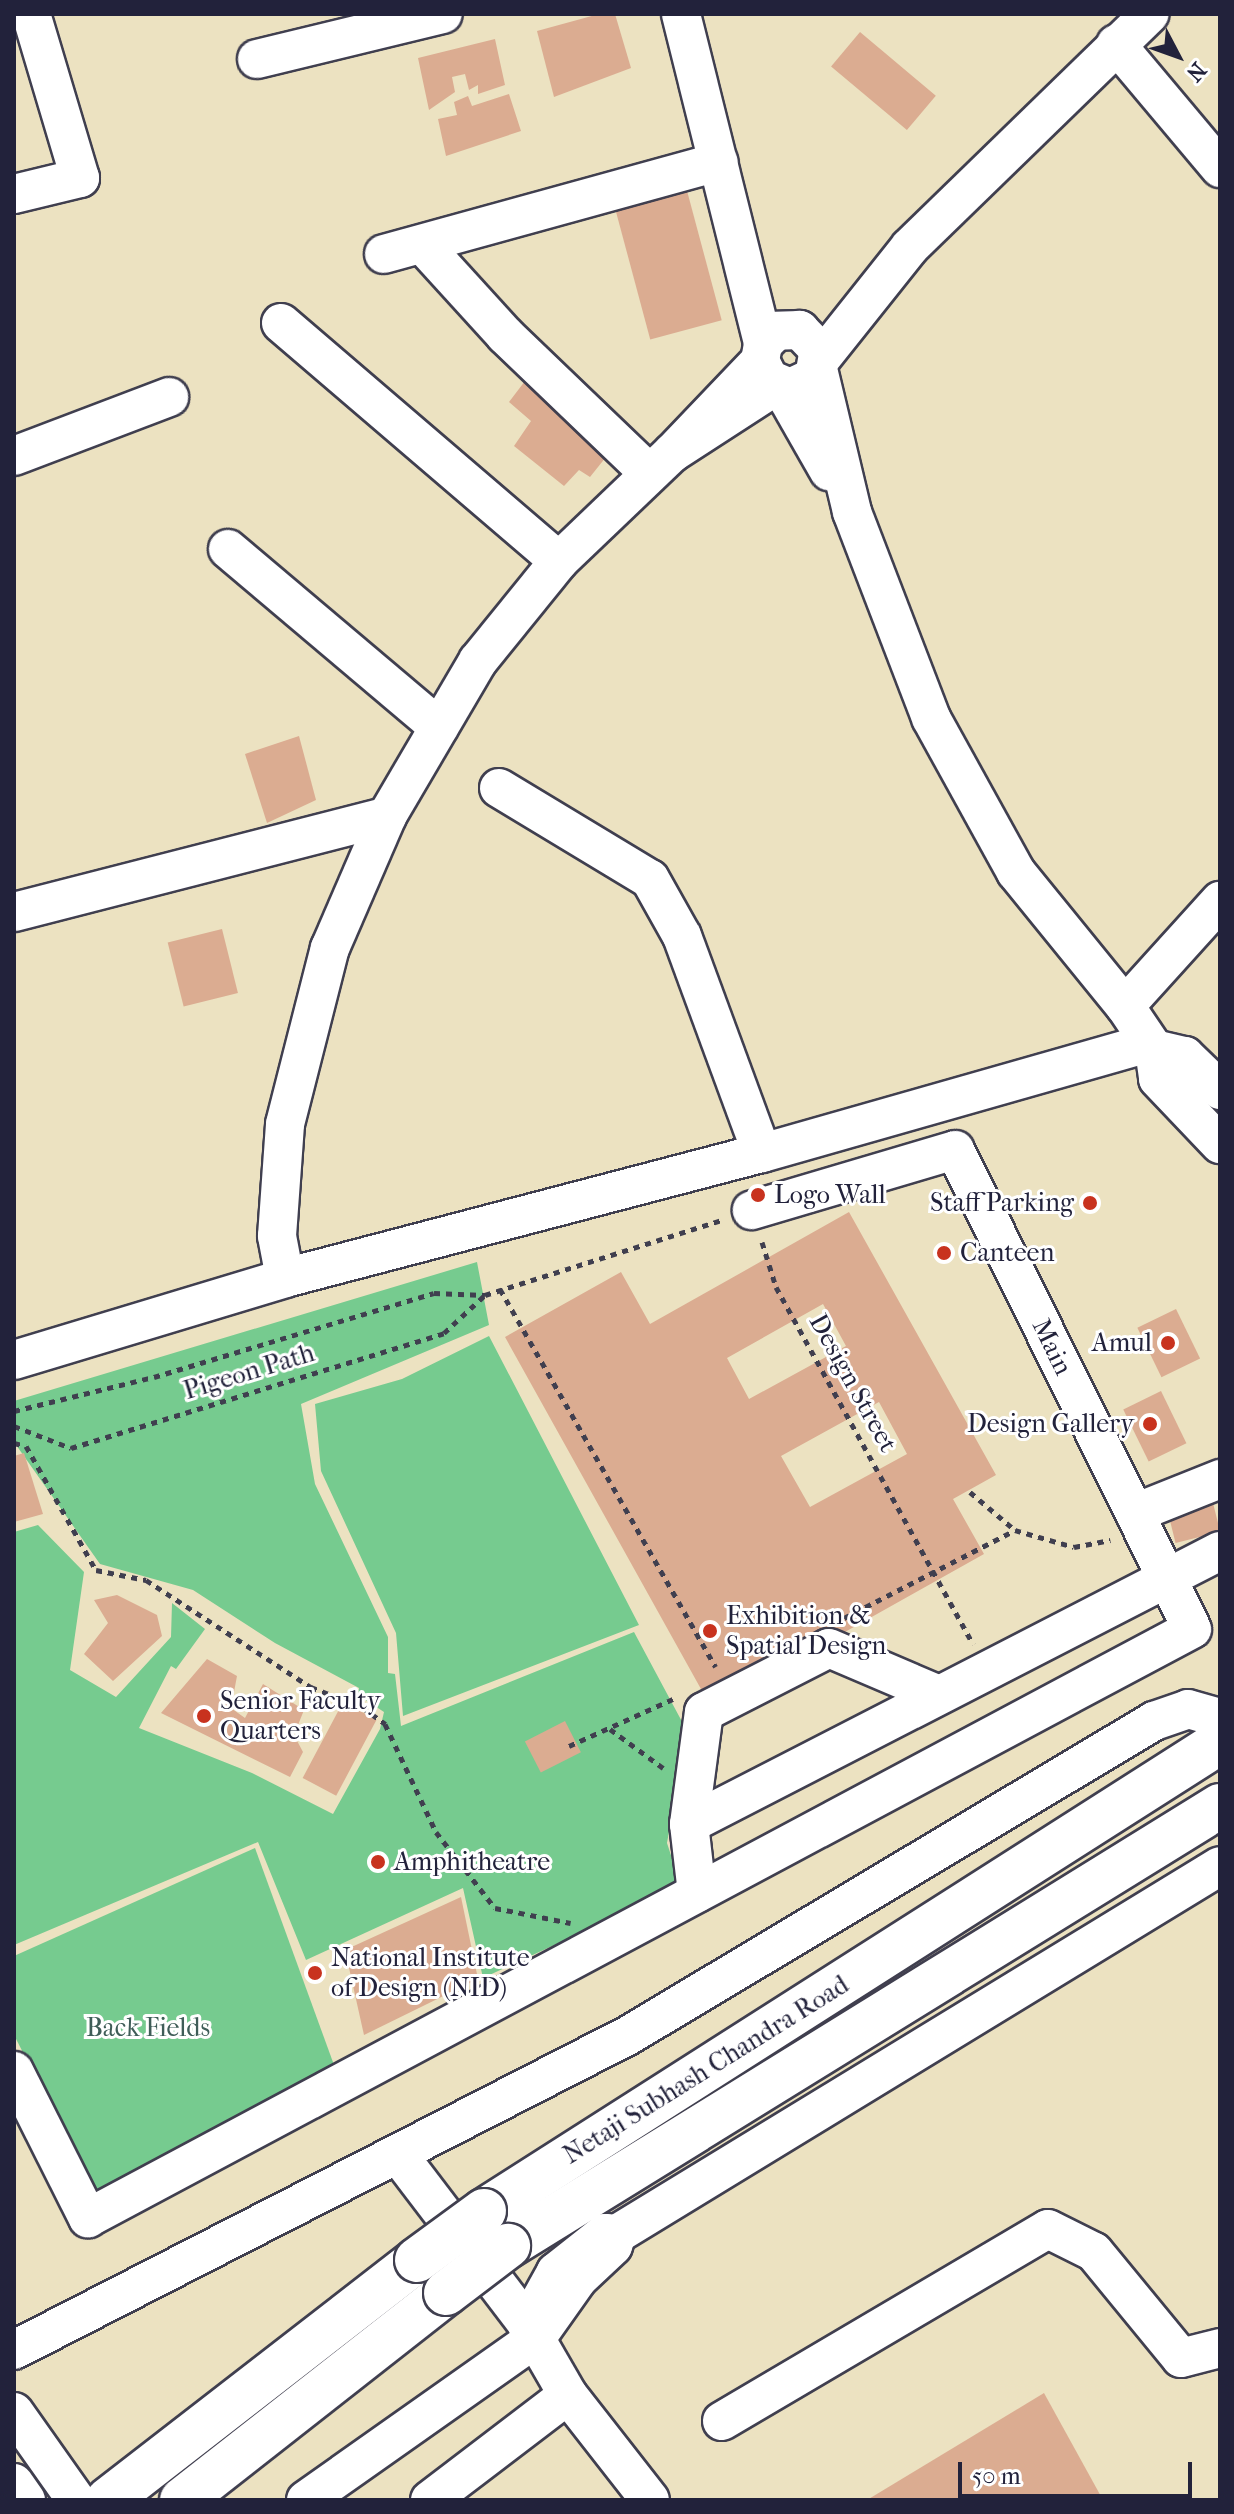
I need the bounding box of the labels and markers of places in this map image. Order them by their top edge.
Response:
place label: Logo Wall [774,1179,886,1211]
marker: Logo Wall [749,1186,767,1204]
place label: Staff Parking [930,1187,1074,1219]
marker: Staff Parking [1081,1194,1099,1212]
place label: Canteen [960,1237,1055,1269]
marker: Canteen [935,1244,953,1262]
place label: Amul [1092,1327,1152,1359]
marker: Amul [1159,1334,1177,1352]
place label: Design Gallery [967,1408,1134,1440]
marker: Design Gallery [1141,1415,1159,1433]
place label: Exhibition & Spatial Design [726,1600,886,1662]
marker: Exhibition & Spatial Design [701,1622,719,1640]
place label: Senior Faculty Quarters [220,1685,381,1746]
marker: Senior Faculty Quarters [195,1707,213,1725]
place label: Amphitheatre [394,1846,550,1878]
marker: Amphitheatre [369,1853,387,1871]
place label: National Institute of Design (NID) [331,1942,530,2004]
marker: National Institute of Design (NID) [306,1964,324,1982]

